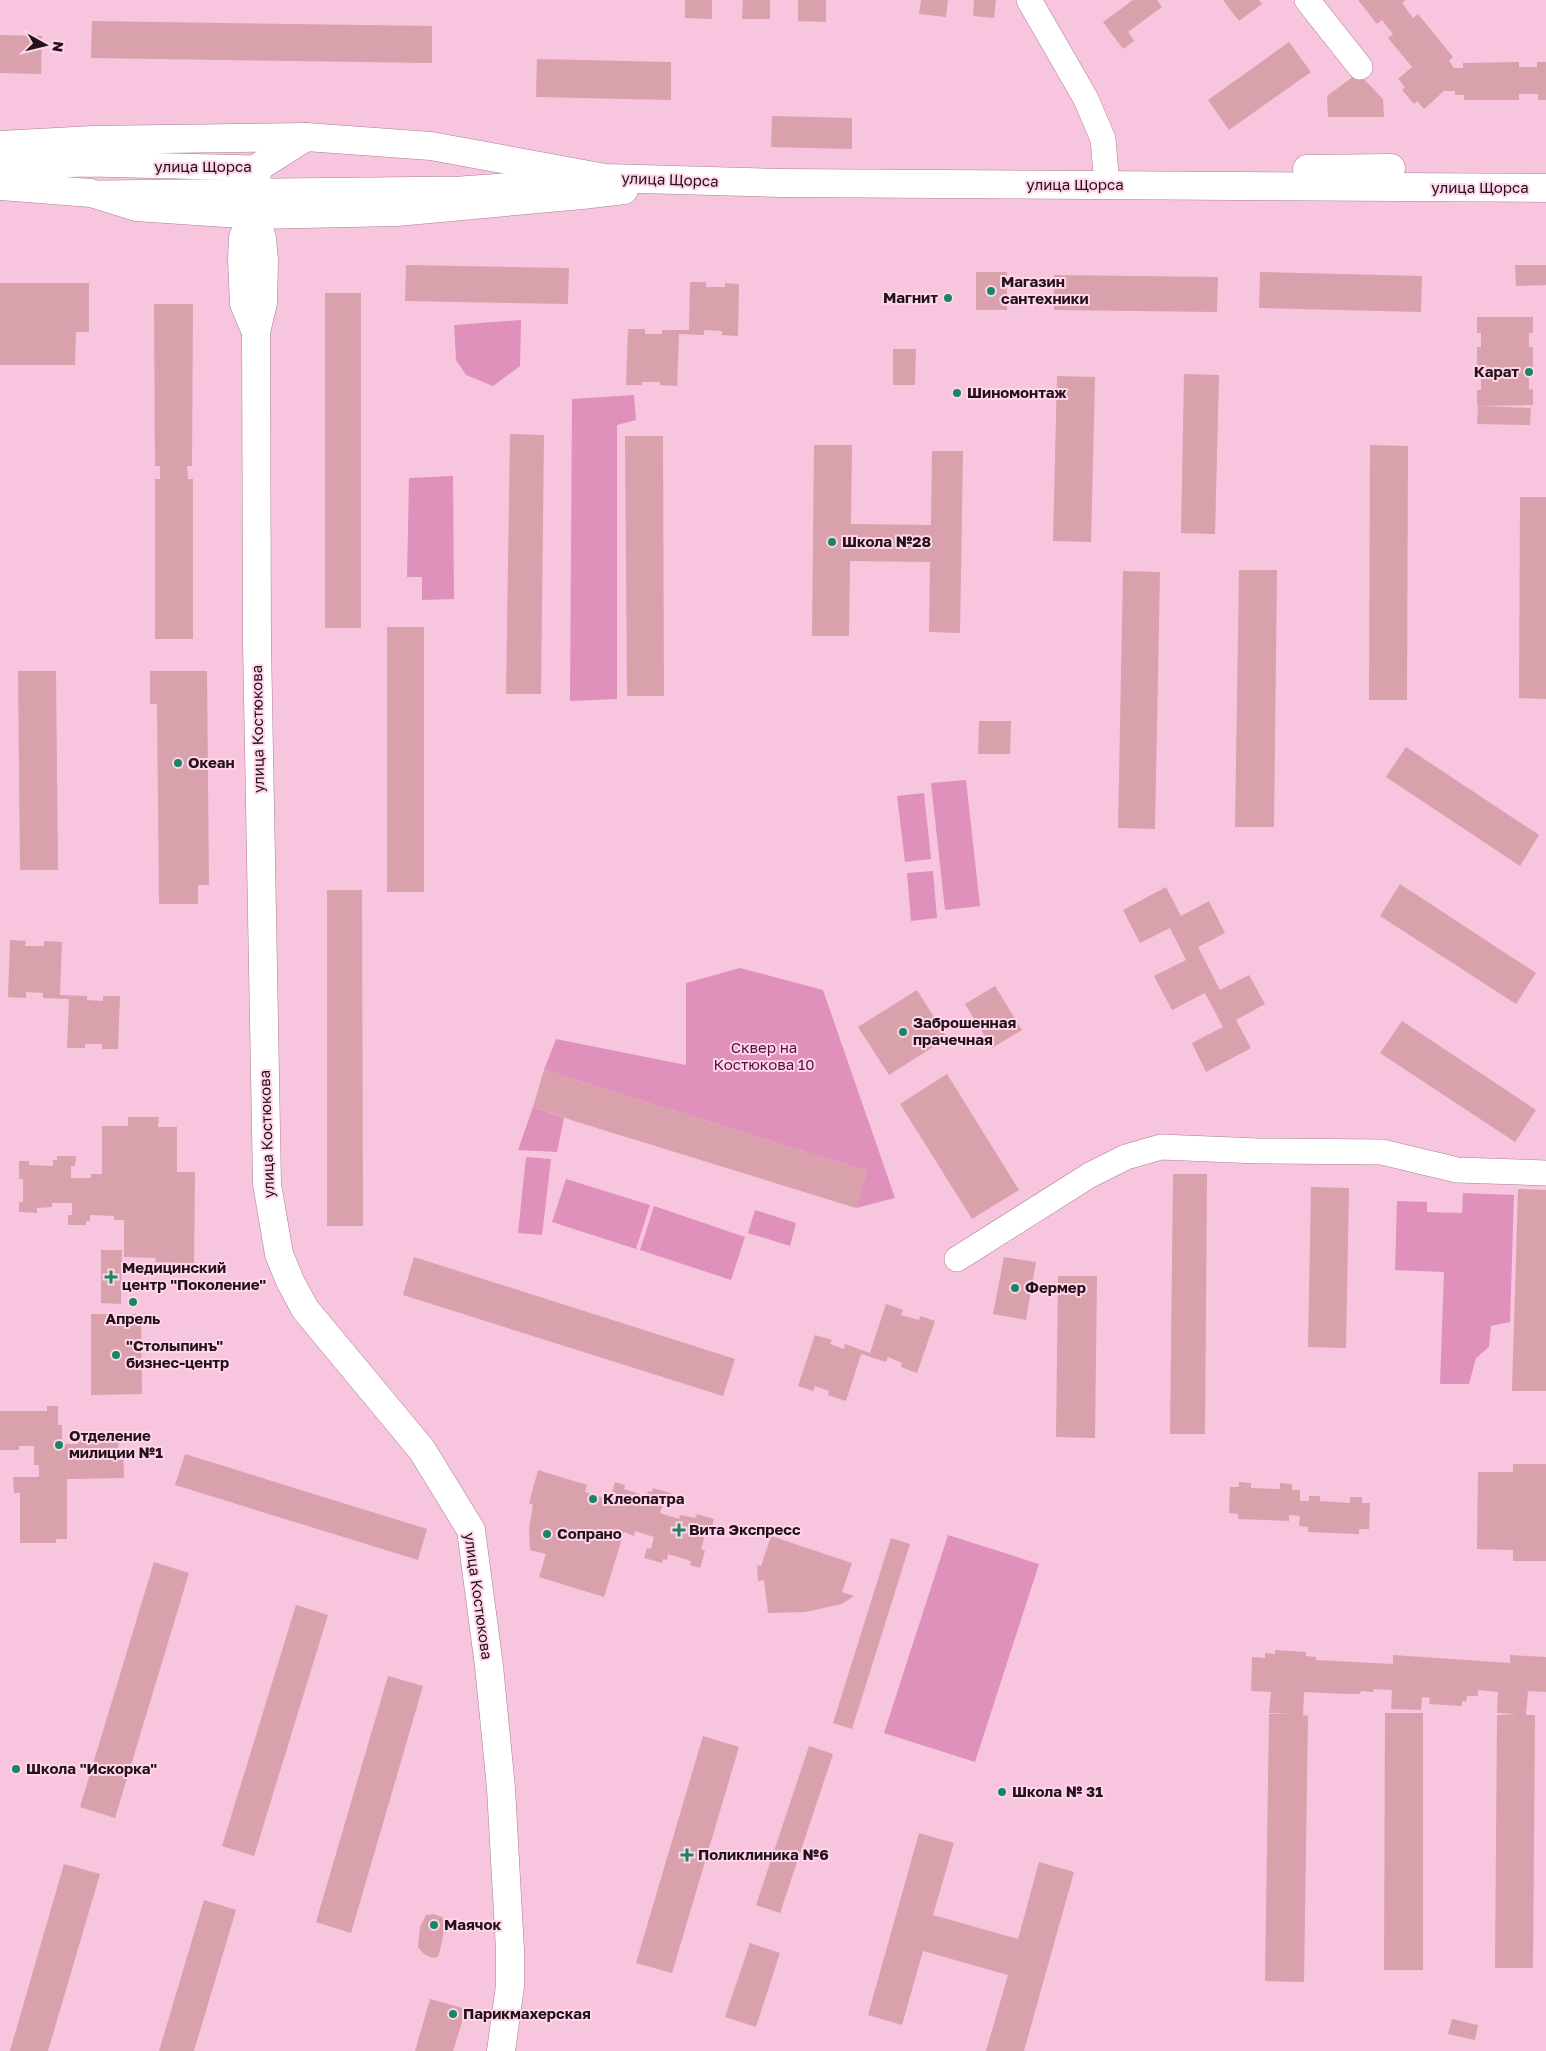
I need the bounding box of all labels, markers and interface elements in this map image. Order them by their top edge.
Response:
north arrow [20,20,70,70]
text: N [49,40,68,53]
street label: улица Щорса [154,157,252,175]
street label: улица Щорса [621,168,719,190]
street label: улица Щорса [1026,175,1124,193]
street label: улица Щорса [1431,178,1529,196]
place label: Магазин сантехники [1001,272,1089,307]
marker: Магазин сантехники [985,285,997,297]
place label: Магнит [883,288,938,306]
marker: Магнит [942,292,954,304]
place label: Карат [1474,362,1519,380]
marker: Карат [1523,366,1535,378]
place label: Шиномонтаж [967,383,1067,401]
marker: Шиномонтаж [951,387,963,399]
place label: Школа №28 [842,532,931,550]
marker: Школа №28 [826,536,838,548]
street label: улица Костюкова [247,665,267,793]
place label: Океан [188,753,235,771]
marker: Океан [172,757,184,769]
place label: Заброшенная прачечная [913,1013,1016,1048]
marker: Заброшенная прачечная [897,1026,909,1038]
park label: Сквер на Костюкова 10 [714,1038,814,1073]
street label: улица Костюкова [255,1070,277,1198]
place label: Медицинский центр "Поколение" [122,1258,266,1293]
marker: Медицинский центр "Поколение" [104,1270,118,1284]
place label: Фермер [1025,1278,1086,1296]
marker: Фермер [1009,1282,1021,1294]
marker: Апрель [127,1296,139,1308]
place label: Апрель [106,1309,160,1327]
place label: "Столыпинъ" бизнес-центр [126,1336,229,1371]
marker: "Столыпинъ" бизнес-центр [110,1349,122,1361]
place label: Отделение милиции №1 [69,1426,163,1461]
marker: Отделение милиции №1 [53,1439,65,1451]
place label: Клеопатра [603,1489,685,1507]
marker: Клеопатра [587,1493,599,1505]
place label: Вита Экспресс [689,1520,801,1538]
place label: Сопрано [557,1524,622,1542]
marker: Вита Экспресс [673,1524,685,1536]
marker: Сопрано [541,1528,553,1540]
street label: улица Костюкова [461,1531,497,1661]
place label: Школа "Искорка" [26,1759,157,1777]
marker: Школа "Искорка" [10,1763,22,1775]
place label: Школа № 31 [1012,1782,1103,1800]
marker: Школа № 31 [996,1786,1008,1798]
place label: Поликлиника №6 [698,1845,829,1863]
marker: Поликлиника №6 [680,1848,694,1862]
place label: Маячок [444,1915,501,1933]
marker: Маячок [428,1919,440,1931]
place label: Парикмахерская [463,2004,591,2022]
marker: Парикмахерская [447,2008,459,2020]

